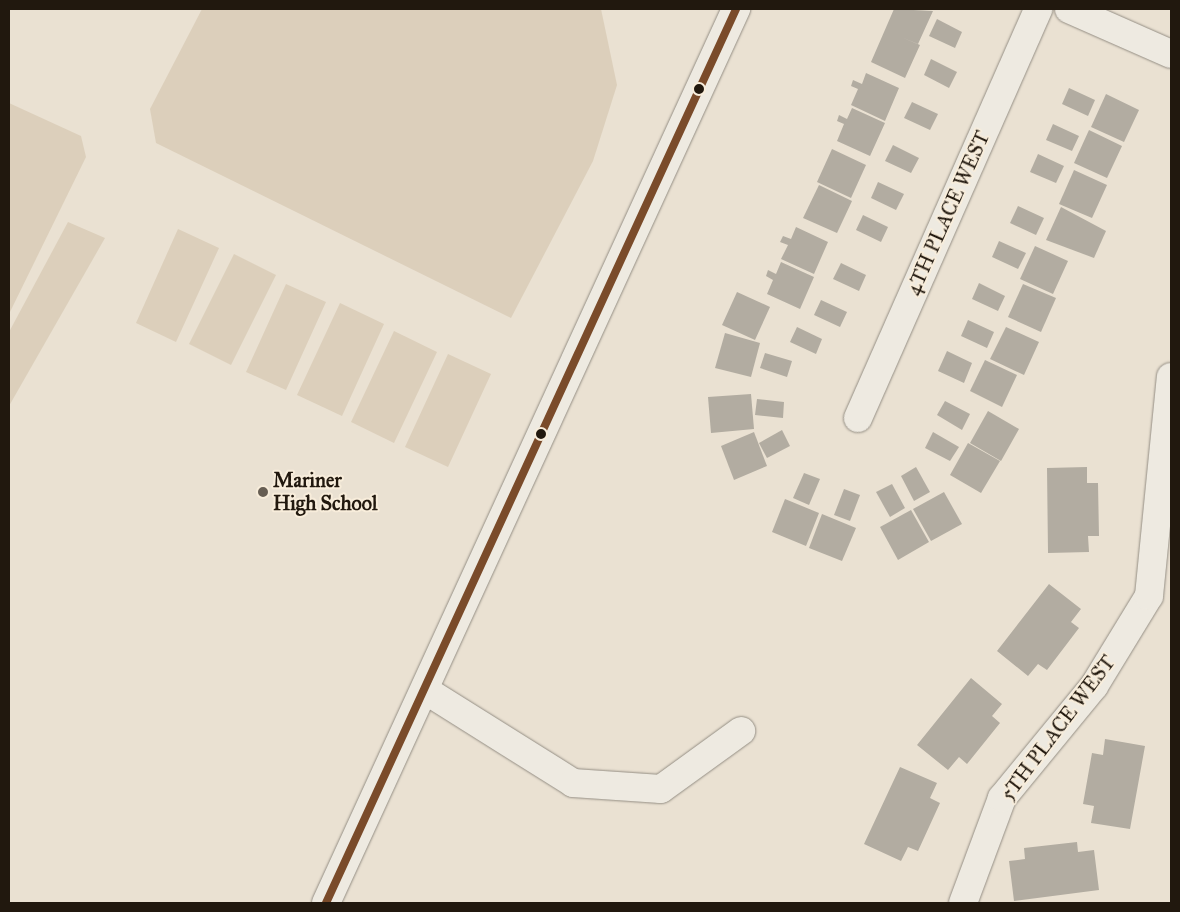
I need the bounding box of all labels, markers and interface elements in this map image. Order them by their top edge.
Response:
unlabelled marker [694,84,704,94]
street label: 4TH PLACE WEST [901,127,995,299]
unlabelled marker [536,429,546,439]
place label: Mariner High School [273,469,377,516]
marker: Mariner High School [257,486,269,498]
street label: 5TH PLACE WEST [996,651,1120,805]

